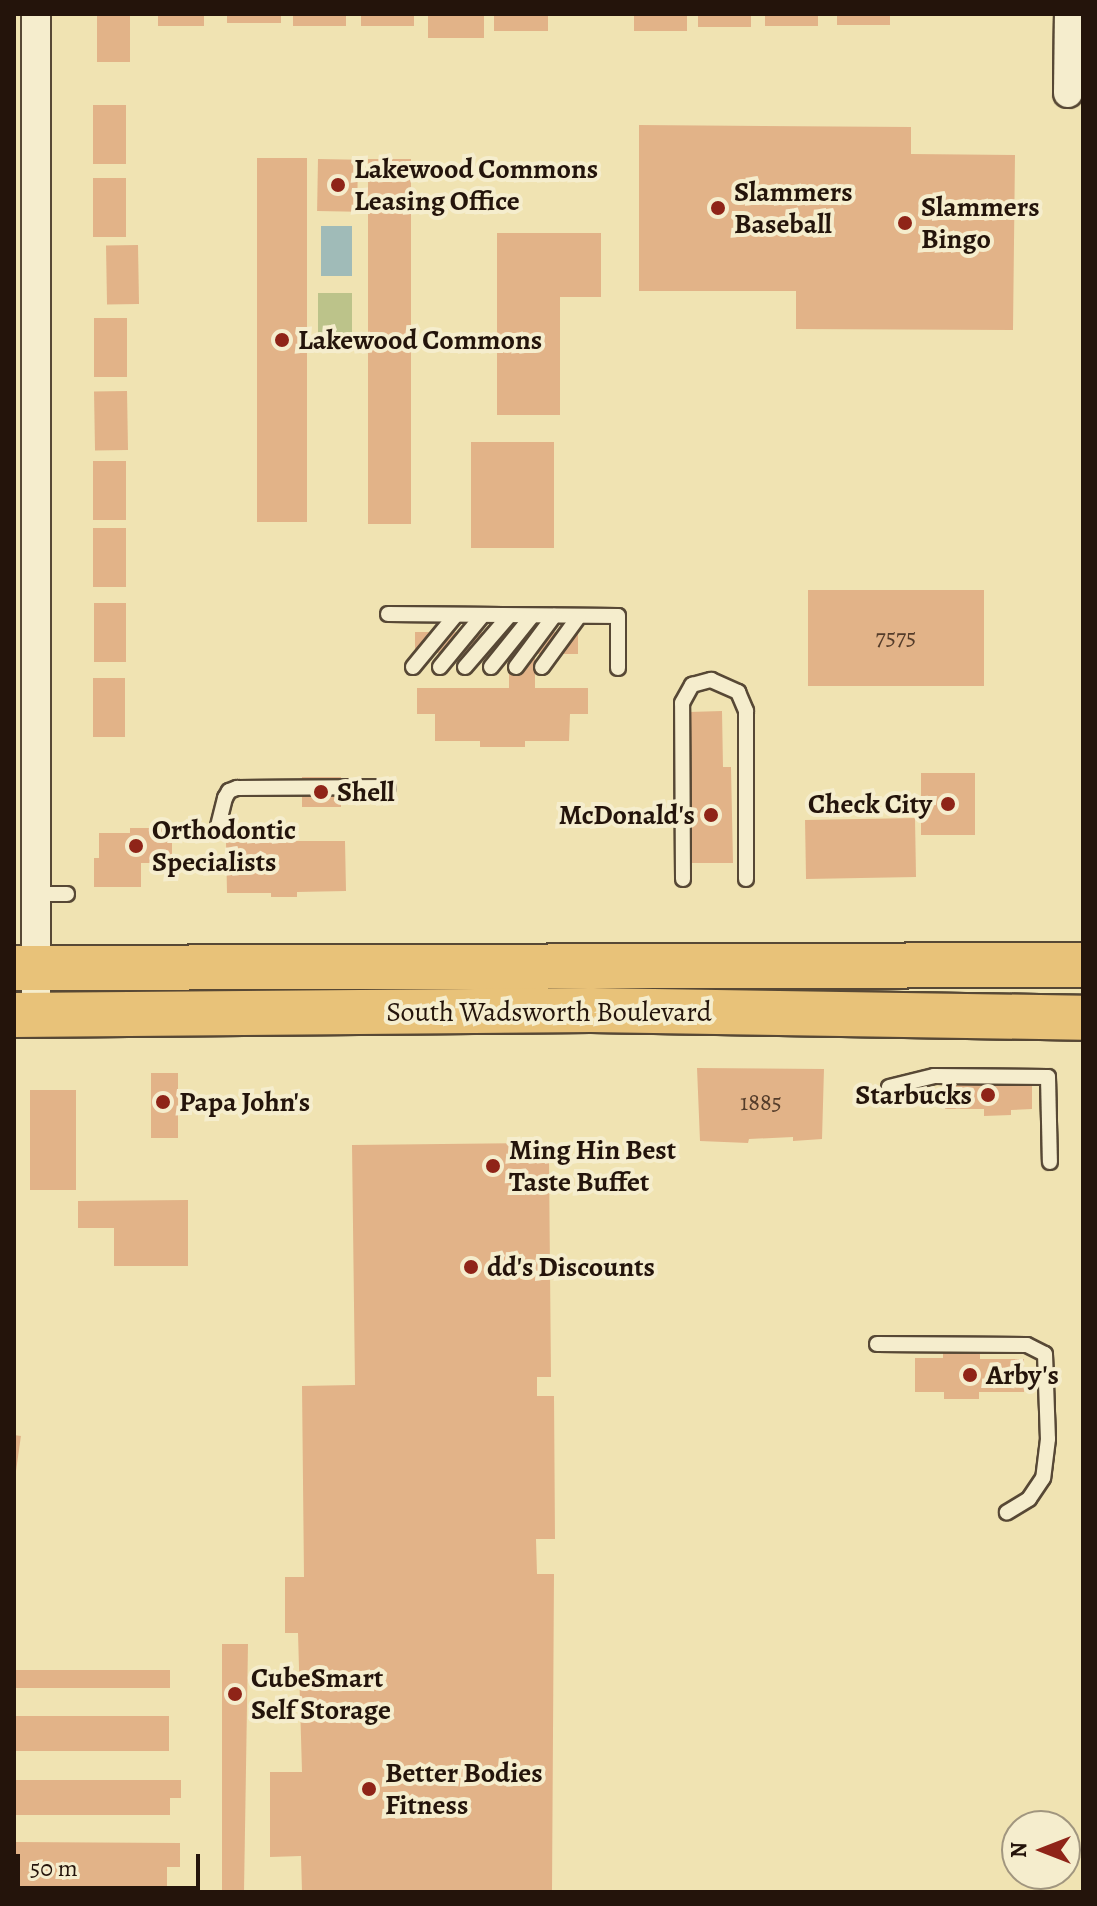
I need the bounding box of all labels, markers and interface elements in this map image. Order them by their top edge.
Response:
place label: Lakewood Commons Leasing Office [354,152,598,218]
place label: Slammers Baseball [734,175,853,241]
marker: Lakewood Commons Leasing Office [329,176,347,194]
place label: Slammers Bingo [921,190,1040,256]
marker: Slammers Baseball [709,199,727,217]
marker: Slammers Bingo [896,214,914,232]
place label: Lakewood Commons [298,323,542,357]
marker: Lakewood Commons [273,331,291,349]
house number: 7575 [876,624,916,652]
place label: Shell [337,775,395,809]
marker: Shell [312,783,330,801]
place label: Check City [808,787,932,821]
marker: Check City [939,795,957,813]
place label: McDonald's [559,798,695,832]
marker: McDonald's [702,806,720,824]
place label: Orthodontic Specialists [152,813,296,879]
marker: Orthodontic Specialists [127,837,145,855]
street label: South Wadsworth Boulevard [386,995,712,1029]
place label: Starbucks [855,1078,972,1112]
place label: Papa John's [179,1085,310,1119]
marker: Starbucks [979,1086,997,1104]
house number: 1885 [740,1089,782,1117]
marker: Papa John's [154,1093,172,1111]
place label: Ming Hin Best Taste Buffet [509,1133,676,1199]
marker: Ming Hin Best Taste Buffet [484,1157,502,1175]
place label: dd's Discounts [487,1250,655,1284]
marker: dd's Discounts [462,1258,480,1276]
place label: Arby's [986,1358,1059,1392]
marker: Arby's [961,1366,979,1384]
place label: CubeSmart Self Storage [251,1661,391,1727]
marker: CubeSmart Self Storage [226,1685,244,1703]
place label: Better Bodies Fitness [385,1756,543,1822]
marker: Better Bodies Fitness [360,1780,378,1798]
north arrow [1001,1810,1081,1890]
scale bar [20,1838,204,1888]
text: N [1004,1842,1034,1858]
text: 50 m [30,1852,78,1884]

